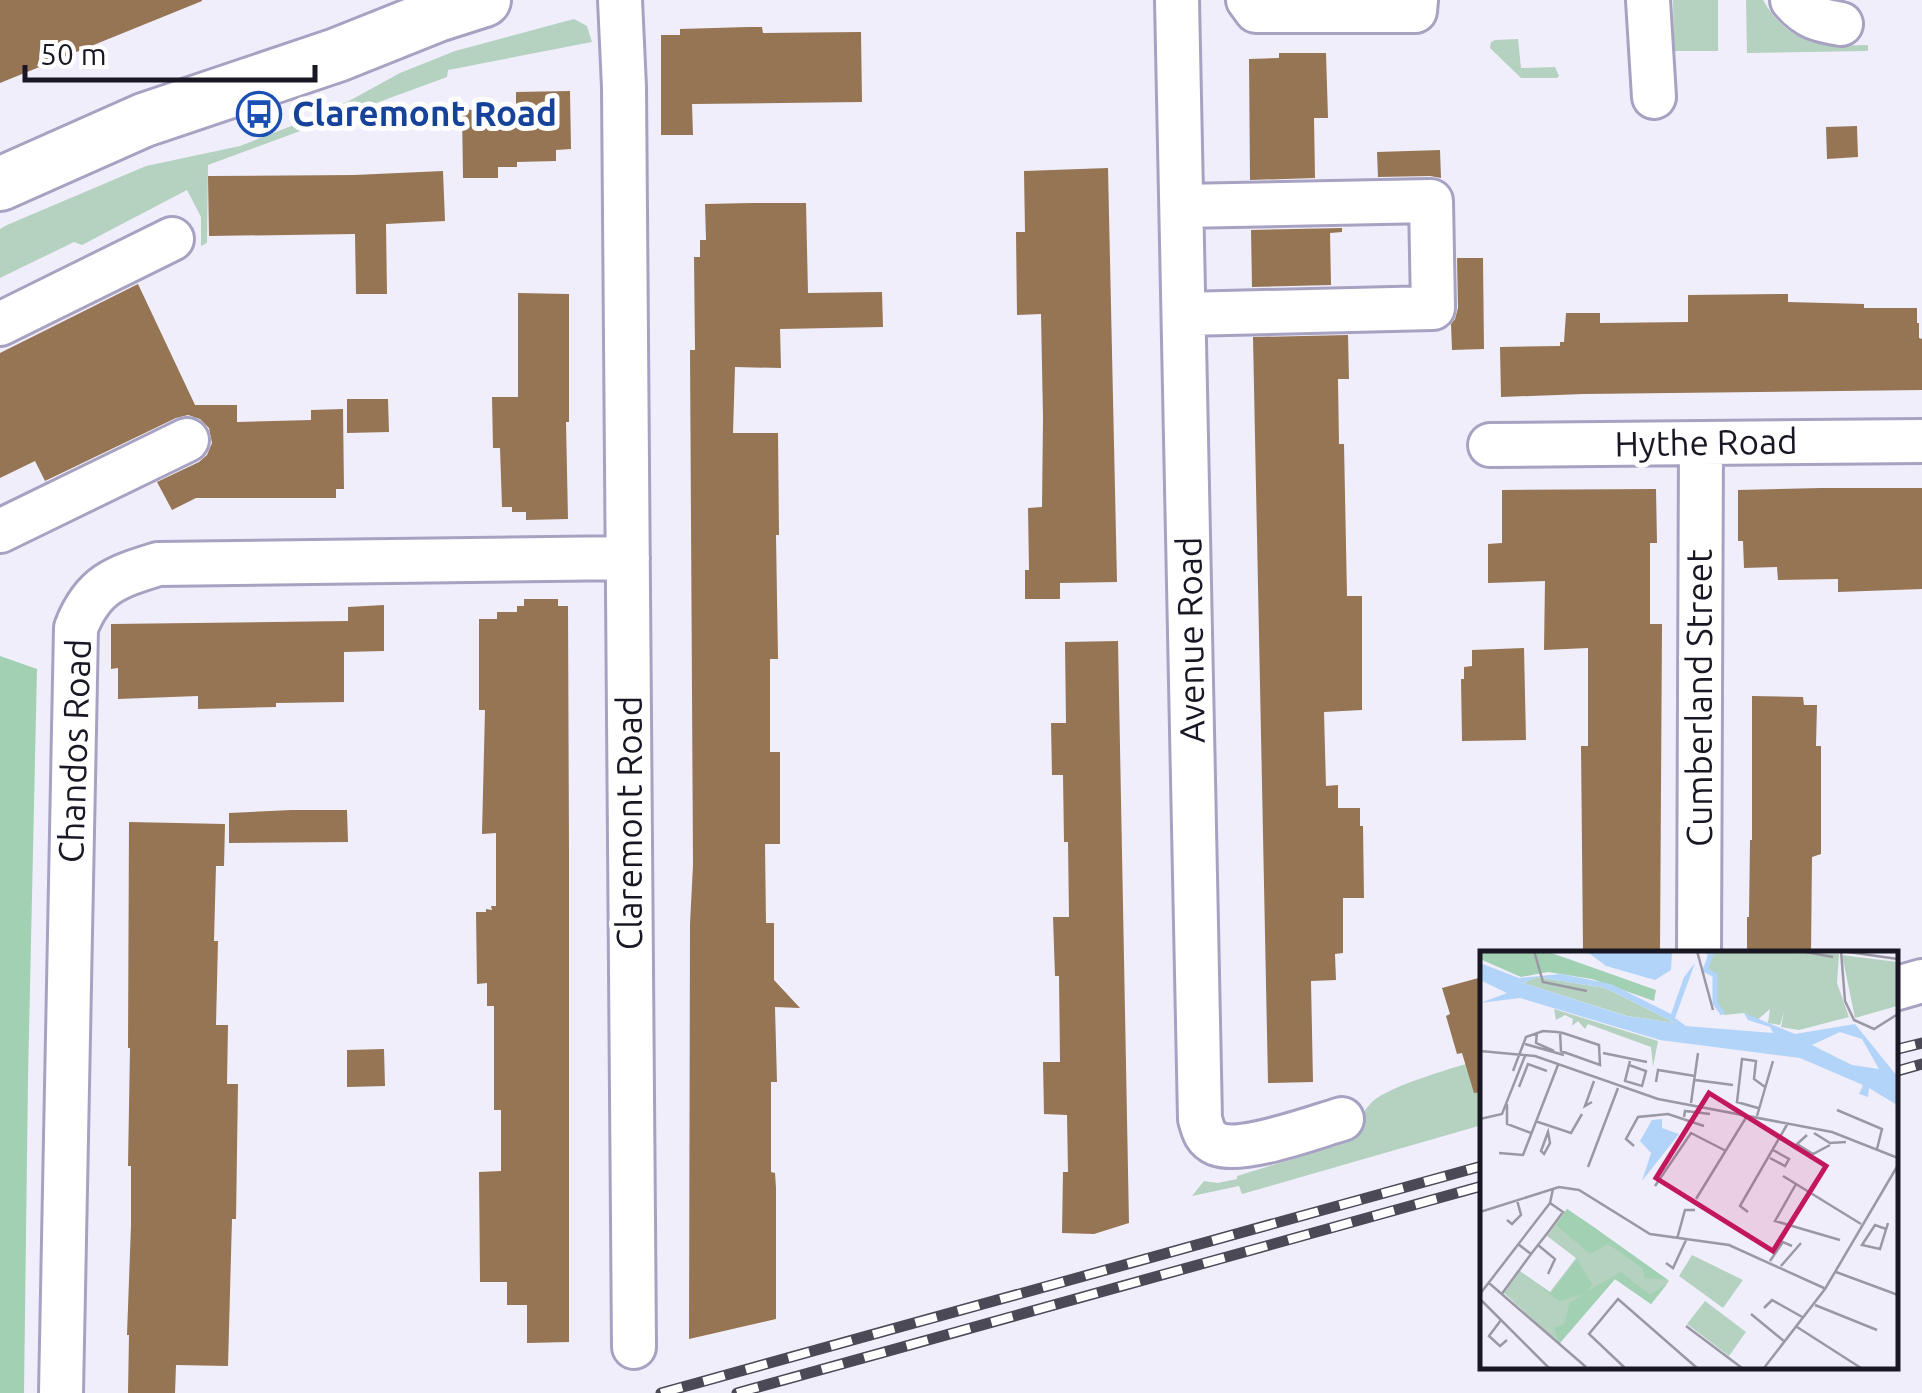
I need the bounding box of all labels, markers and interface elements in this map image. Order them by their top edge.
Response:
scale bar [25,20,315,82]
text: 50 m [40,37,107,71]
bus stop icon: Claremont Road [236,91,282,137]
place label: Claremont Road [292,93,557,133]
street label: Hythe Road [1614,420,1798,464]
street label: Avenue Road [1168,536,1212,744]
street label: Cumberland Street [1679,549,1719,847]
street label: Chandos Road [50,638,98,864]
street label: Claremont Road [609,696,649,950]
inset map [1480,951,1897,1368]

